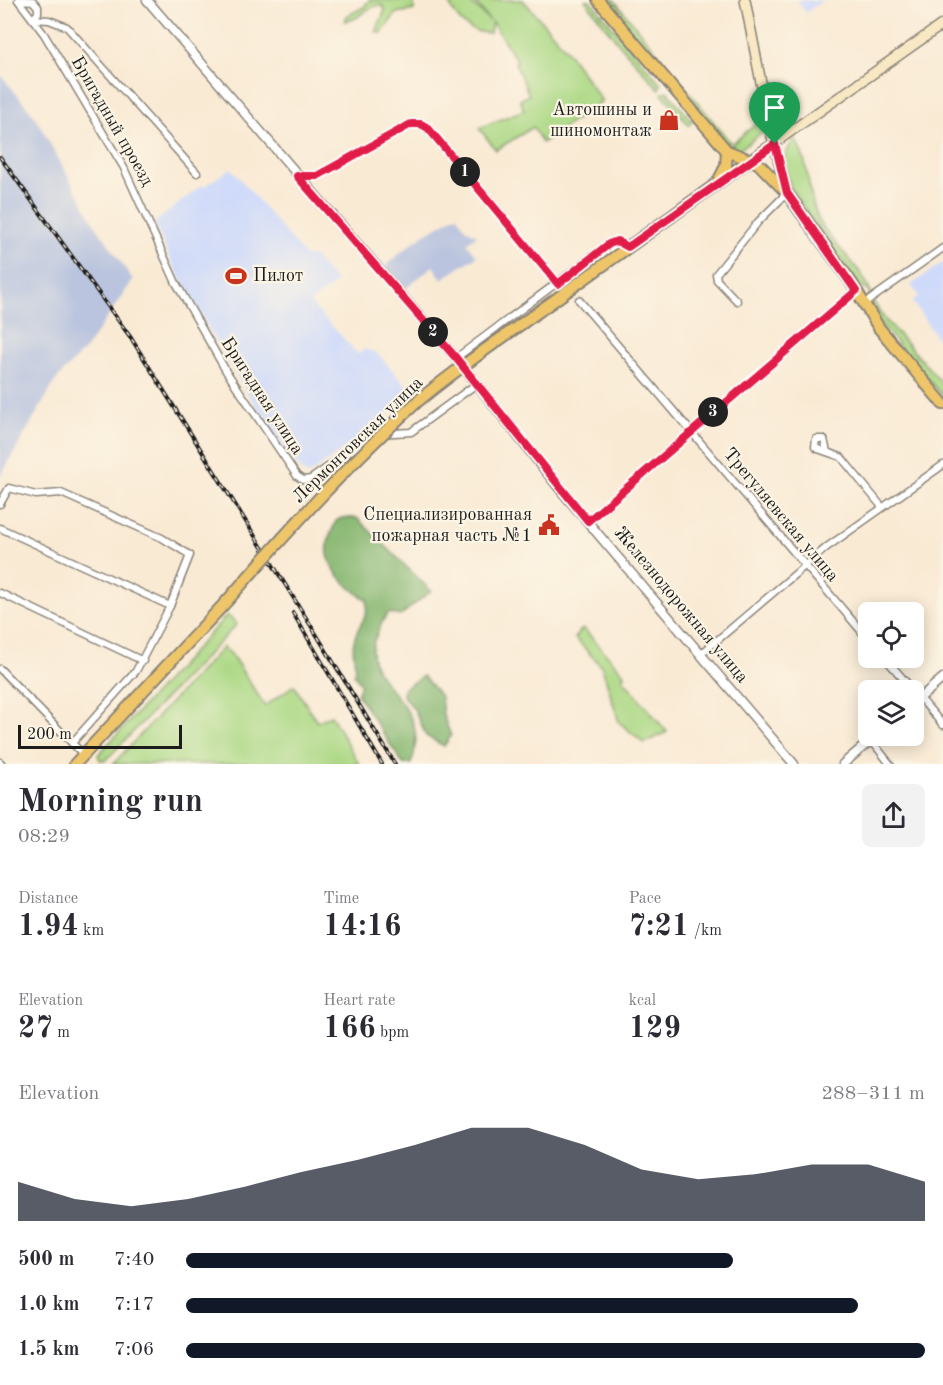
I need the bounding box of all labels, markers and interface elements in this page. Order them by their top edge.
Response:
street label: Бригадный проезд [68,53,156,189]
pin [749,82,800,144]
icon: arrive [758,91,791,124]
place label: Автошины и шиномонтаж [550,101,652,140]
shop icon: Автошины и шиномонтаж [657,108,681,132]
pin: 1 [450,157,480,187]
text: 1 [460,164,470,180]
sports icon: Пилот [224,264,248,288]
place label: Пилот [253,267,303,285]
pin: 2 [418,317,448,347]
text: 2 [428,324,438,340]
street label: Бригадная улица [217,334,307,458]
street label: Лермонтовская улица [290,373,427,507]
pin: 3 [698,397,728,427]
text: 3 [708,404,718,420]
street label: Трегуляевская улица [720,445,842,585]
place label: Специализированная пожарная часть №1 [363,506,532,545]
public building icon: Специализированная пожарная часть №1 [537,513,561,537]
street label: Железнодорожная улица [610,523,752,687]
map controls [858,602,924,746]
button: locate [858,602,924,668]
button: layers [858,680,924,746]
scale bar [18,722,182,750]
text: 200 m [27,727,72,743]
button: share [862,784,925,847]
text: Morning run [18,786,203,819]
text: 08:29 [18,827,70,847]
text: Distance [18,891,78,907]
text: Time [323,891,359,907]
text: Pace [629,891,661,907]
text: 1.94 [18,912,79,942]
text: 14:16 [323,912,401,942]
text: 7:21 [629,912,689,942]
text: km [79,923,104,939]
text: /km [689,923,722,939]
text: Elevation [18,993,83,1009]
text: Heart rate [323,993,395,1009]
text: kcal [629,993,656,1009]
text: 27 [18,1014,53,1044]
text: 166 [323,1014,376,1044]
text: 129 [629,1014,681,1044]
text: m [53,1025,70,1041]
text: bpm [376,1025,409,1041]
text: Elevation [18,1084,99,1104]
text: 288–311 m [822,1084,925,1104]
text: 500 m [18,1250,74,1270]
text: 7:40 [114,1250,154,1270]
text: 1.0 km [18,1295,80,1315]
text: 7:17 [114,1295,154,1315]
text: 1.5 km [18,1340,80,1360]
text: 7:06 [114,1340,154,1360]

